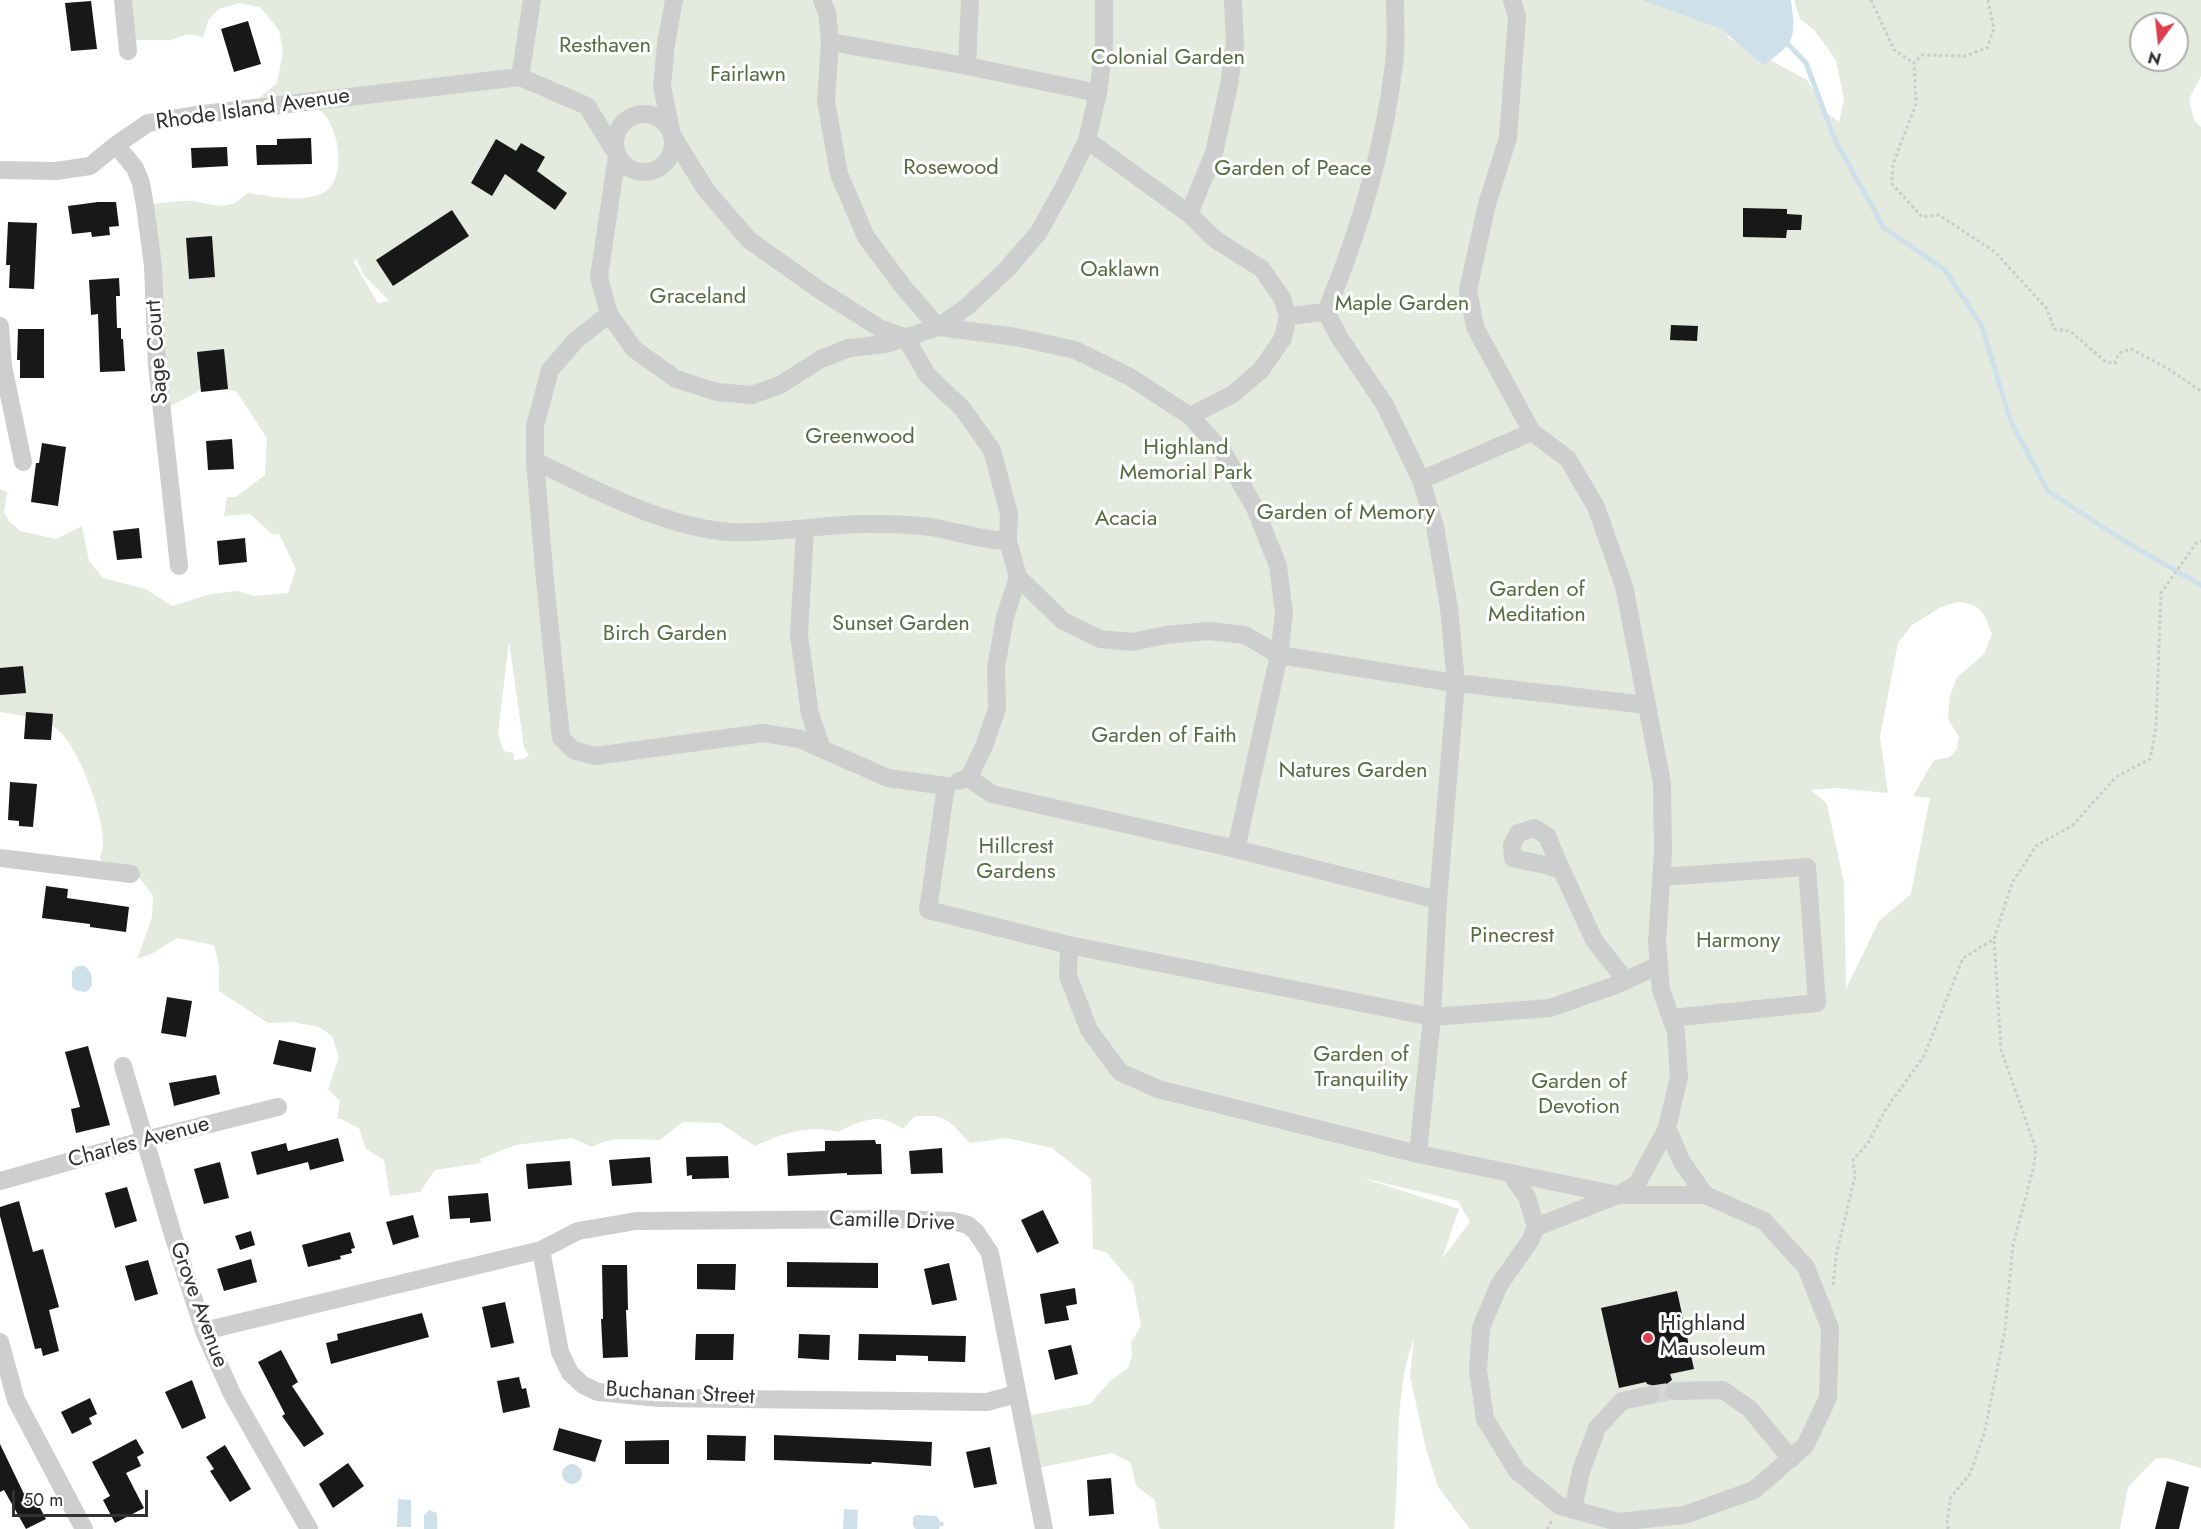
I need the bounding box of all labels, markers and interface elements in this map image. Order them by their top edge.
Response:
north arrow [2129,12,2189,72]
park label: Resthaven [559,34,651,60]
text: N [2146,45,2164,71]
park label: Colonial Garden [1091,46,1245,72]
park label: Fairlawn [710,63,786,89]
street label: Rhode Island Avenue [154,83,352,137]
park label: Rosewood [903,156,999,182]
park label: Garden of Peace [1214,157,1372,183]
park label: Oaklawn [1080,258,1160,284]
park label: Graceland [650,285,746,311]
park label: Maple Garden [1335,292,1469,318]
street label: Sage Court [141,299,175,405]
park label: Greenwood [805,425,915,451]
park label: Highland Memorial Park [1119,436,1253,488]
park label: Garden of Memory [1257,501,1435,527]
park label: Acacia [1095,507,1157,533]
park label: Garden of Meditation [1488,578,1586,630]
park label: Sunset Garden [832,612,970,638]
park label: Birch Garden [603,622,727,648]
park label: Garden of Faith [1091,724,1237,750]
park label: Natures Garden [1278,759,1428,785]
park label: Hillcrest Gardens [976,835,1056,886]
park label: Pinecrest [1470,924,1554,950]
park label: Harmony [1696,929,1780,955]
park label: Garden of Tranquility [1313,1043,1409,1094]
park label: Garden of Devotion [1531,1070,1627,1122]
street label: Charles Avenue [65,1111,213,1175]
street label: Camille Drive [829,1207,955,1237]
street label: Grove Avenue [163,1239,233,1371]
place label: Highland Mausoleum [1660,1312,1766,1364]
marker: Highland Mausoleum [1641,1331,1655,1345]
street label: Buchanan Street [605,1377,755,1411]
scale bar [15,1478,152,1516]
text: 50 m [23,1487,63,1513]

